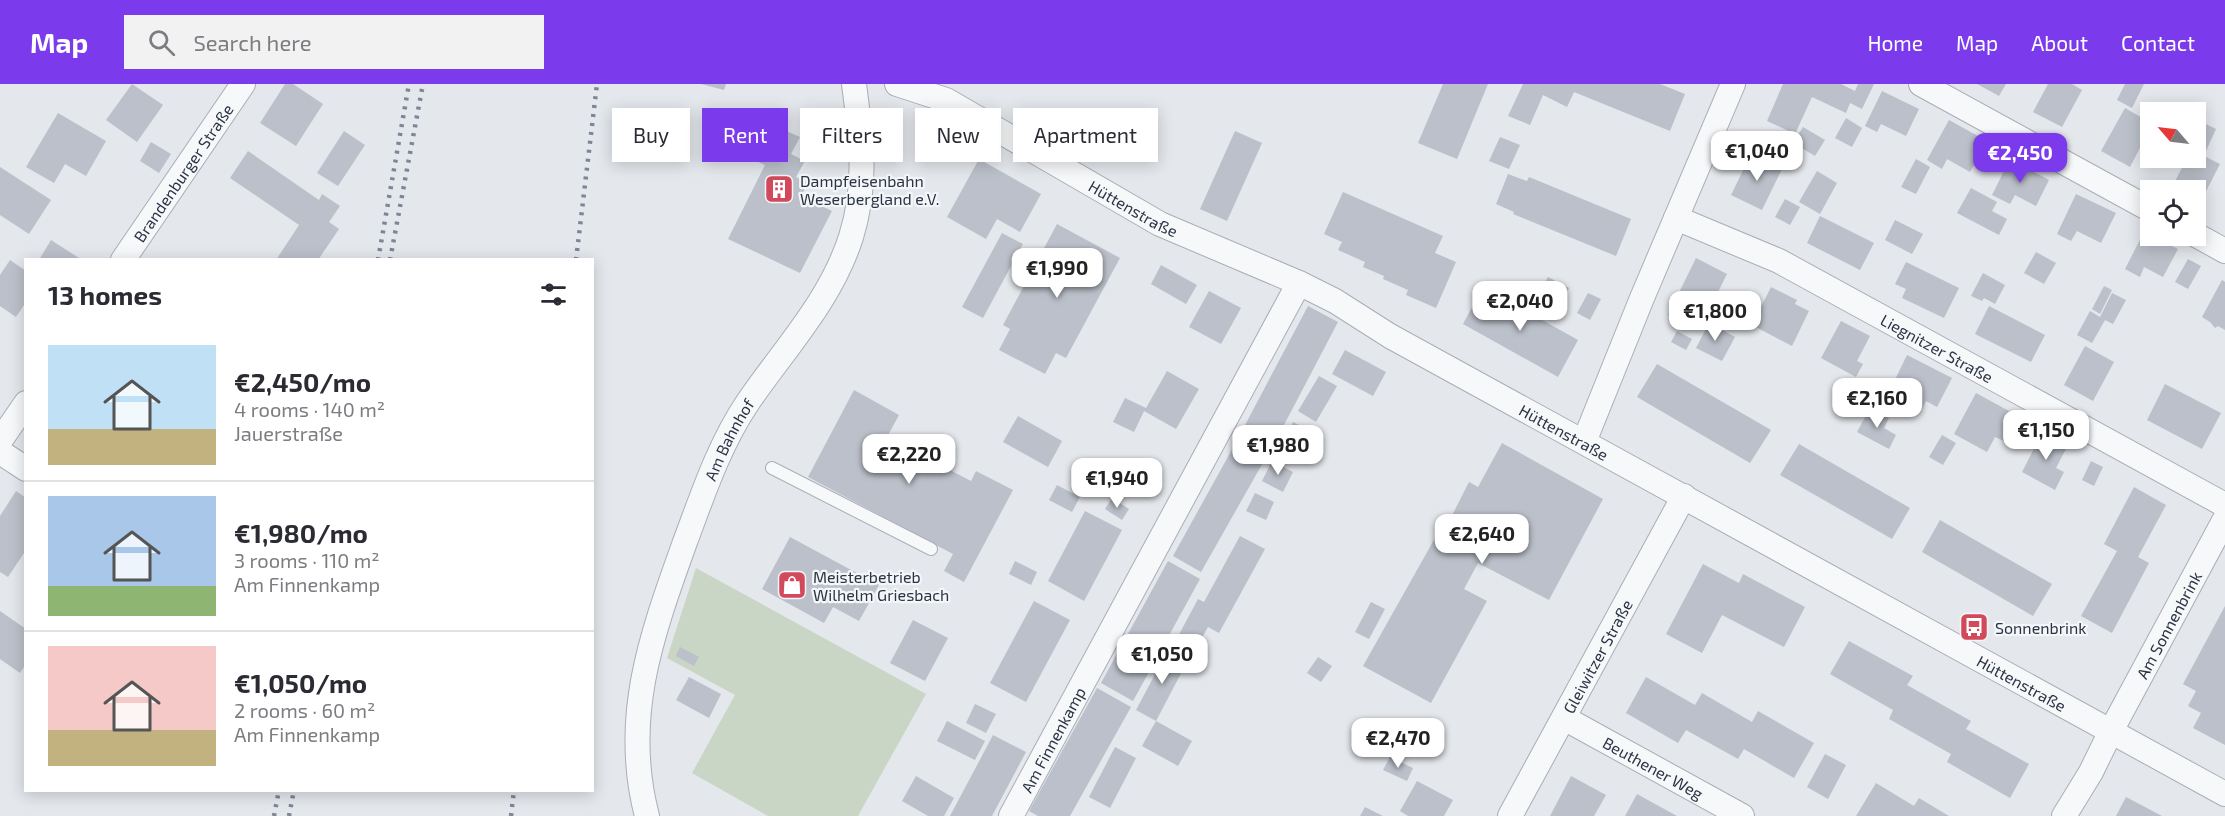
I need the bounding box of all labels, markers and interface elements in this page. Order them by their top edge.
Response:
search box [124,15,544,69]
text: Map [30,25,88,59]
icon: search [145,26,178,59]
text: Search here [193,29,312,55]
text: Home [1867,30,1923,55]
text: Map [1956,30,1998,55]
text: About [2031,30,2088,55]
text: Contact [2121,30,2195,55]
street label: Brandenburger Straße [129,100,236,245]
north arrow [2140,102,2206,168]
map controls [2140,102,2206,246]
chip: Buy [612,108,690,162]
chip: Rent [702,108,788,162]
chip: Filters [800,108,903,162]
chip: New [915,108,1001,162]
chip: Apartment [1013,108,1158,162]
pin: €1,040 [1708,131,1806,182]
pin: €2,450 [1971,133,2069,184]
text: €1,040 [1725,138,1789,162]
text: €2,450 [1987,140,2053,164]
place label: Dampfeisenbahn Weserbergland e.V. [800,171,939,208]
building icon: Dampfeisenbahn Weserbergland e.V. [763,173,795,205]
street label: Hüttenstraße [1086,176,1181,240]
button: locate [2140,180,2206,246]
pin: €1,990 [1008,248,1106,299]
text: €1,990 [1026,255,1088,279]
icon: filters [537,278,570,311]
text: 13 homes [48,279,162,310]
pin: €2,040 [1471,281,1569,332]
text: €2,040 [1486,288,1554,312]
pin: €1,800 [1666,291,1764,342]
text: €1,800 [1683,298,1747,322]
street label: Liegnitzer Straße [1878,309,1997,386]
text: €2,450/mo [234,366,371,397]
icon: home [96,369,168,441]
pin: €2,160 [1828,378,1926,429]
text: €2,160 [1846,385,1908,409]
street label: Am Bahnhof [700,394,758,483]
text: 4 rooms · 140 m² [234,397,385,421]
street label: Hüttenstraße [1516,399,1612,464]
pin: €1,150 [1997,410,2095,461]
text: €1,150 [2017,417,2075,441]
text: Jauerstraße [234,421,343,445]
pin: €1,980 [1229,425,1327,476]
text: €1,980 [1246,432,1310,456]
pin: €2,220 [860,434,958,485]
text: €2,220 [876,441,942,465]
pin: €1,940 [1068,458,1166,509]
text: €1,940 [1085,465,1149,489]
pin: €2,640 [1433,514,1531,565]
text: €1,980/mo [234,517,368,548]
icon: home [96,520,168,592]
text: €2,640 [1449,521,1515,545]
text: 3 rooms · 110 m² [234,548,380,572]
place label: Meisterbetrieb Wilhelm Griesbach [813,567,949,604]
street label: Am Sonnenbrink [2132,568,2205,682]
shop icon: Meisterbetrieb Wilhelm Griesbach [776,569,808,601]
text: Am Finnenkamp [234,572,380,596]
street label: Gleiwitzer Straße [1558,596,1636,716]
bus stop icon: Sonnenbrink [1958,611,1990,643]
place label: Sonnenbrink [1995,618,2087,637]
pin: €1,050 [1113,634,1211,685]
text: €1,050 [1131,641,1193,665]
street label: Hüttenstraße [1974,650,2070,715]
text: €1,050/mo [234,667,367,698]
icon: home [96,670,168,742]
street label: Am Finnenkamp [1016,684,1089,795]
text: 2 rooms · 60 m² [234,698,375,722]
pin: €2,470 [1349,718,1447,769]
text: Am Finnenkamp [234,722,380,746]
text: €2,470 [1365,725,1431,749]
street label: Beuthener Weg [1600,732,1707,802]

